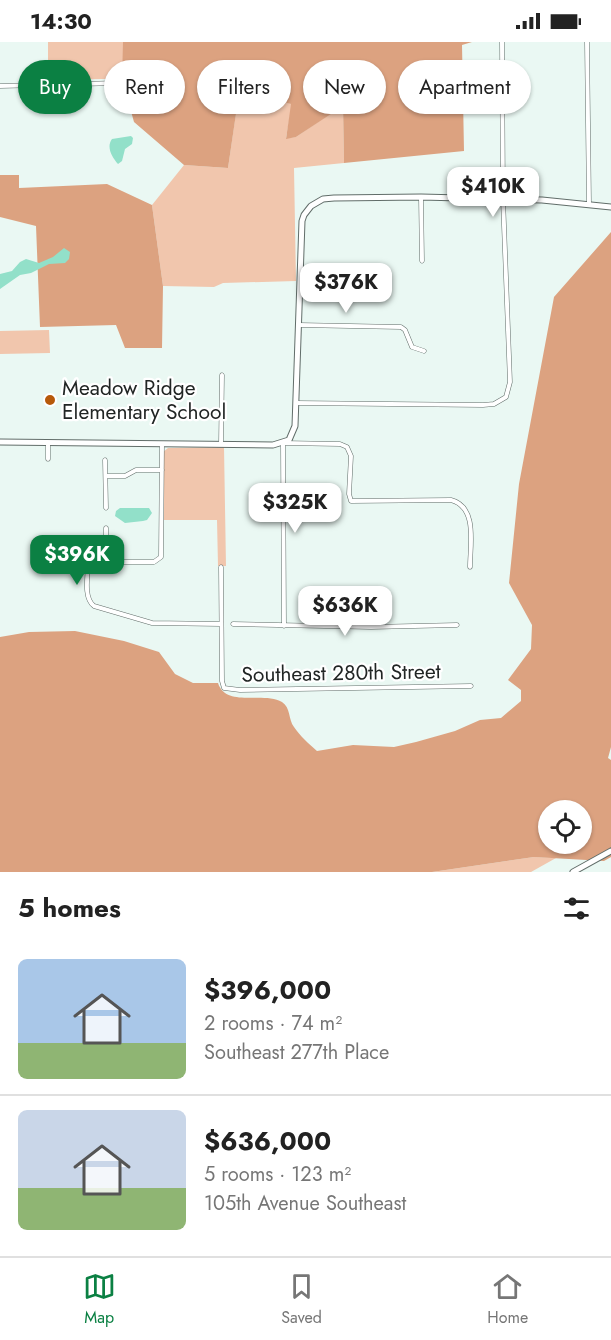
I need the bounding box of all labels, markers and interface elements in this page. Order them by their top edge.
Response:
text: 14:30 [30,5,92,37]
chip: Buy [18,60,92,114]
chip: Rent [104,60,185,114]
chip: Filters [197,60,291,114]
chip: New [303,60,386,114]
chip: Apartment [398,60,531,114]
pin: $410K [451,167,535,218]
text: $410K [461,172,525,201]
pin: $376K [304,263,388,314]
text: $376K [314,268,378,297]
place label: Meadow Ridge Elementary School [62,373,226,427]
marker: Meadow Ridge Elementary School [43,393,57,407]
pin: $325K [253,483,337,534]
text: $325K [263,488,327,517]
pin: $396K [35,535,119,586]
text: $396K [44,540,110,569]
pin: $636K [303,586,387,637]
text: $636K [312,591,378,620]
street label: Southeast 280th Street [241,656,441,690]
map controls [538,800,592,854]
button: locate [538,800,592,854]
text: 5 homes [18,889,121,927]
icon: filters [560,892,593,925]
text: $396,000 [204,971,331,1009]
icon: home [66,983,138,1055]
text: 2 rooms · 74 m² [204,1009,342,1038]
text: Southeast 277th Place [204,1038,389,1067]
text: $636,000 [204,1122,331,1160]
icon: home [66,1134,138,1206]
text: 5 rooms · 123 m² [204,1160,351,1189]
text: 105th Avenue Southeast [204,1189,406,1218]
tab: Map [83,1270,116,1329]
tab: Saved [281,1270,322,1329]
tab: Home [487,1270,528,1329]

